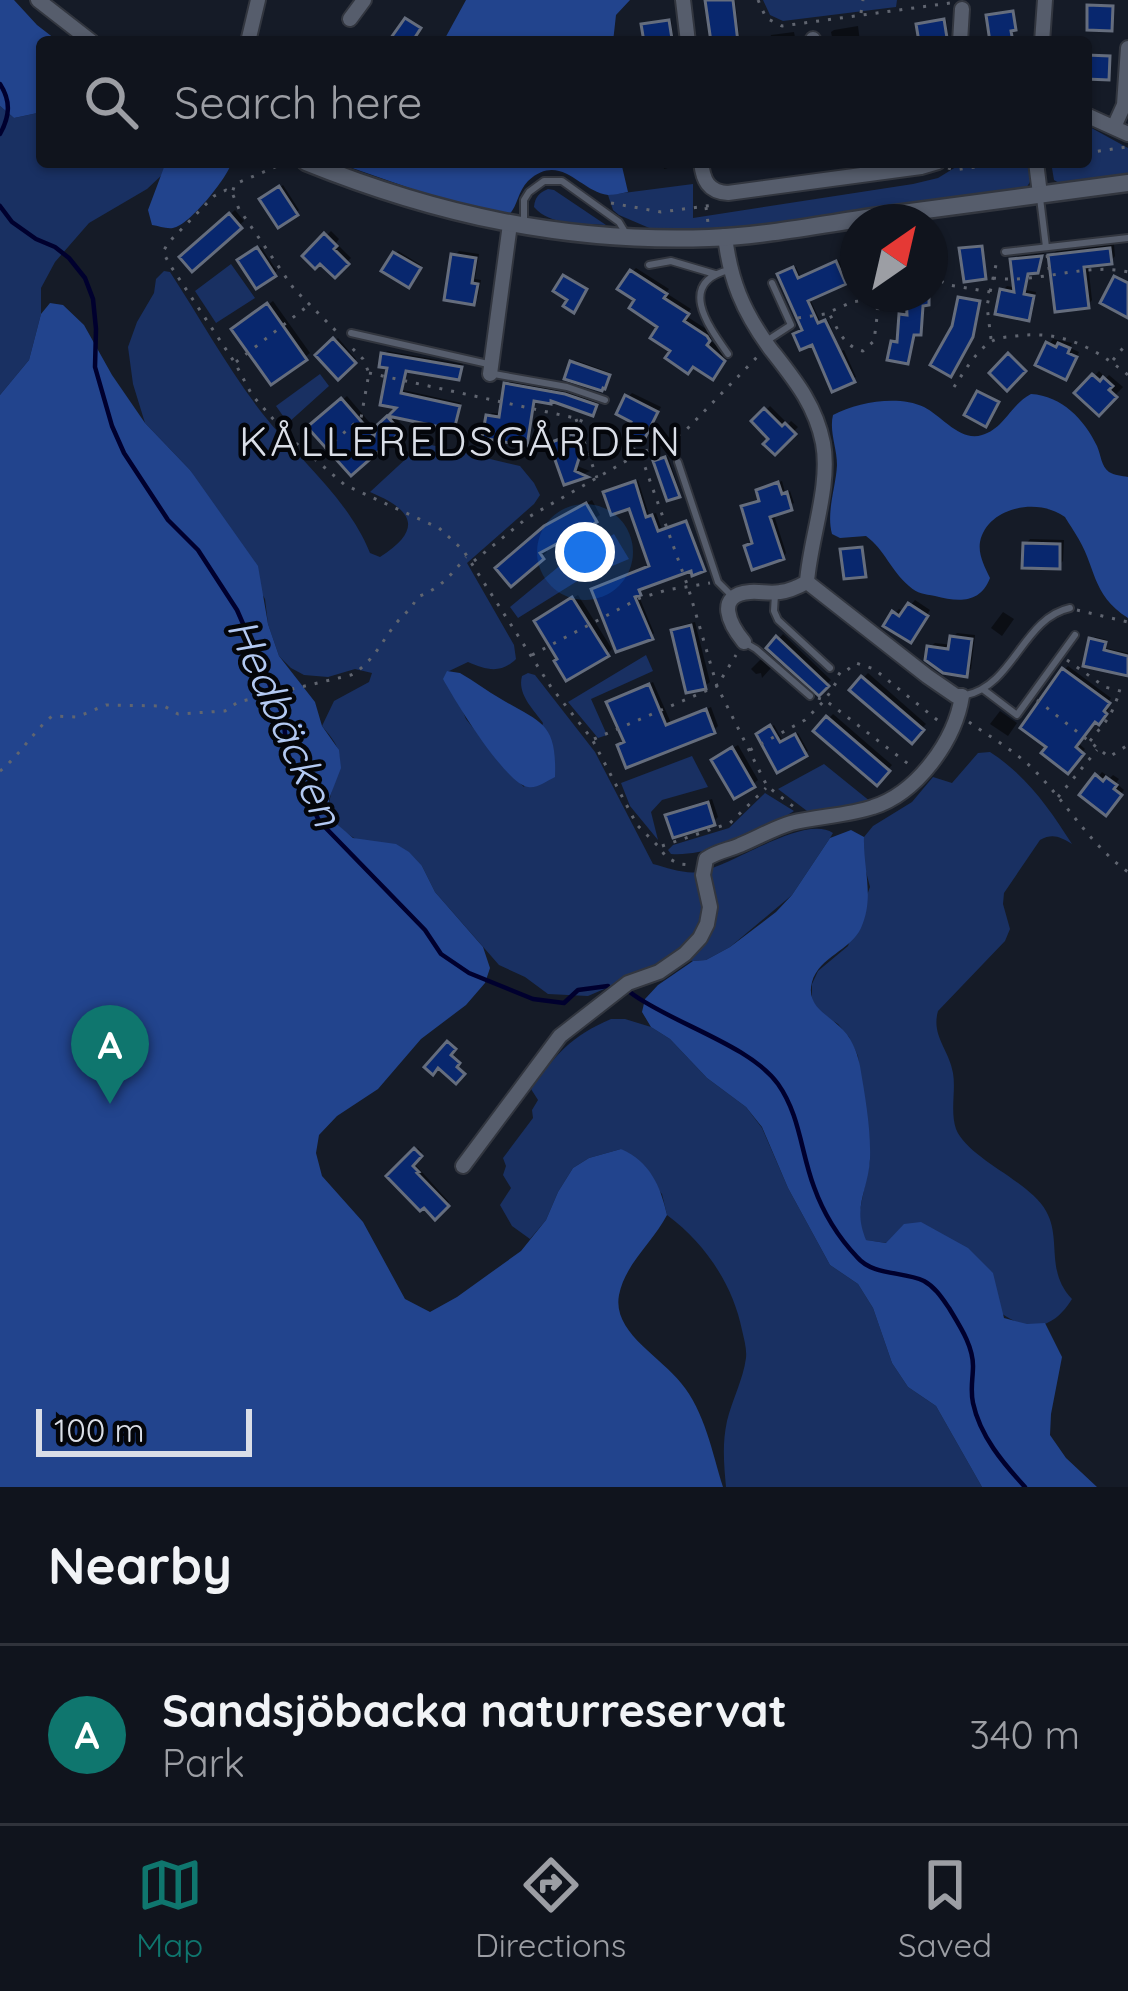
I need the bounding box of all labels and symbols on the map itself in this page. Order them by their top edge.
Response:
north arrow [840,204,948,312]
district label: KÅLLEREDSGÅRDEN [239,414,683,467]
your location [555,522,615,582]
water label: Hedbäcken [216,610,355,834]
pin: A [71,1005,149,1104]
scale bar [36,1403,252,1456]

